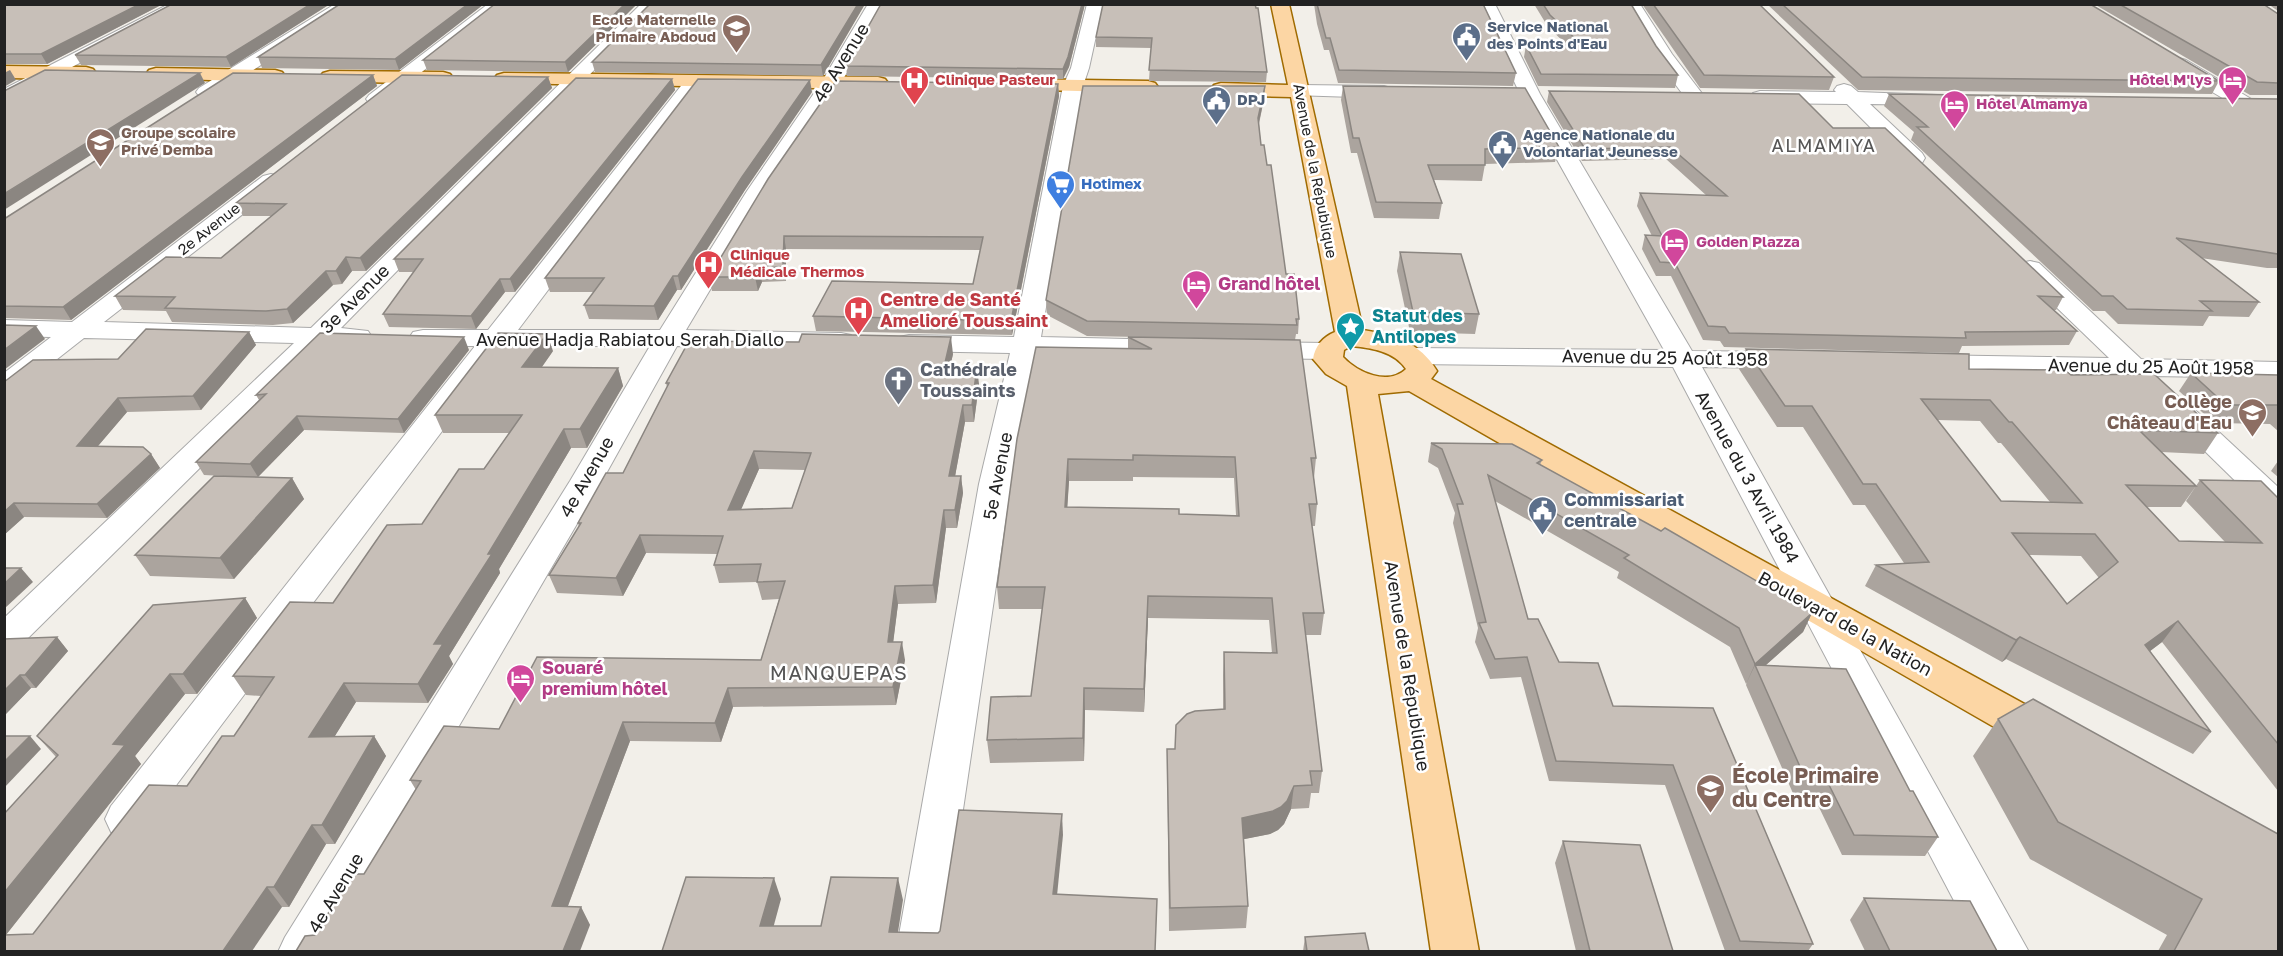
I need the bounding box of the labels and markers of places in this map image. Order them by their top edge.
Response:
place label: Ecole Maternelle Primaire Abdoud [592,10,716,45]
school or university icon: Ecole Maternelle Primaire Abdoud [721,13,753,55]
place label: Service National des Points d'Eau [1487,17,1608,52]
public building icon: Service National des Points d'Eau [1450,20,1482,62]
hospital icon: Clinique Pasteur [898,64,930,106]
hotel icon: Hôtel M'lys [2217,64,2249,106]
place label: Clinique Pasteur [935,70,1055,88]
place label: Hôtel M'lys [2129,70,2212,88]
public building icon: DPJ [1200,84,1232,126]
hotel icon: Hôtel Almamya [1939,88,1971,130]
place label: DPJ [1237,90,1265,108]
place label: Hôtel Almamya [1976,94,2088,112]
place label: Groupe scolaire Privé Demba [121,123,236,158]
place label: Agence Nationale du Volontariat Jeunesse [1523,125,1678,160]
school or university icon: Groupe scolaire Privé Demba [84,126,116,168]
public building icon: Agence Nationale du Volontariat Jeunesse [1486,128,1518,170]
supermarket icon: Hotimex [1044,168,1076,210]
place label: Hotimex [1081,174,1142,192]
hotel icon: Golden Plazza [1659,226,1691,268]
place label: Golden Plazza [1696,232,1800,250]
place label: Clinique Médicale Thermos [730,245,864,280]
hospital icon: Clinique Médicale Thermos [693,248,725,290]
hotel icon: Grand hôtel [1181,268,1213,310]
place label: Grand hôtel [1218,272,1320,294]
place label: Centre de Santé Amelioré Toussaint [880,288,1048,331]
hospital icon: Centre de Santé Amelioré Toussaint [843,294,875,336]
place label: Statut des Antilopes [1372,304,1463,347]
place icon: Statut des Antilopes [1335,310,1367,352]
place label: Cathédrale Toussaints [920,358,1017,401]
church icon: Cathédrale Toussaints [883,364,915,406]
place label: Collège Château d'Eau [2107,390,2232,433]
school or university icon: Collège Château d'Eau [2237,396,2269,438]
place label: Commissariat centrale [1564,488,1684,531]
public building icon: Commissariat centrale [1527,494,1559,536]
place label: Souaré premium hôtel [542,656,668,699]
hotel icon: Souaré premium hôtel [505,662,537,704]
place label: École Primaire du Centre [1732,762,1879,812]
school or university icon: École Primaire du Centre [1695,772,1727,814]

